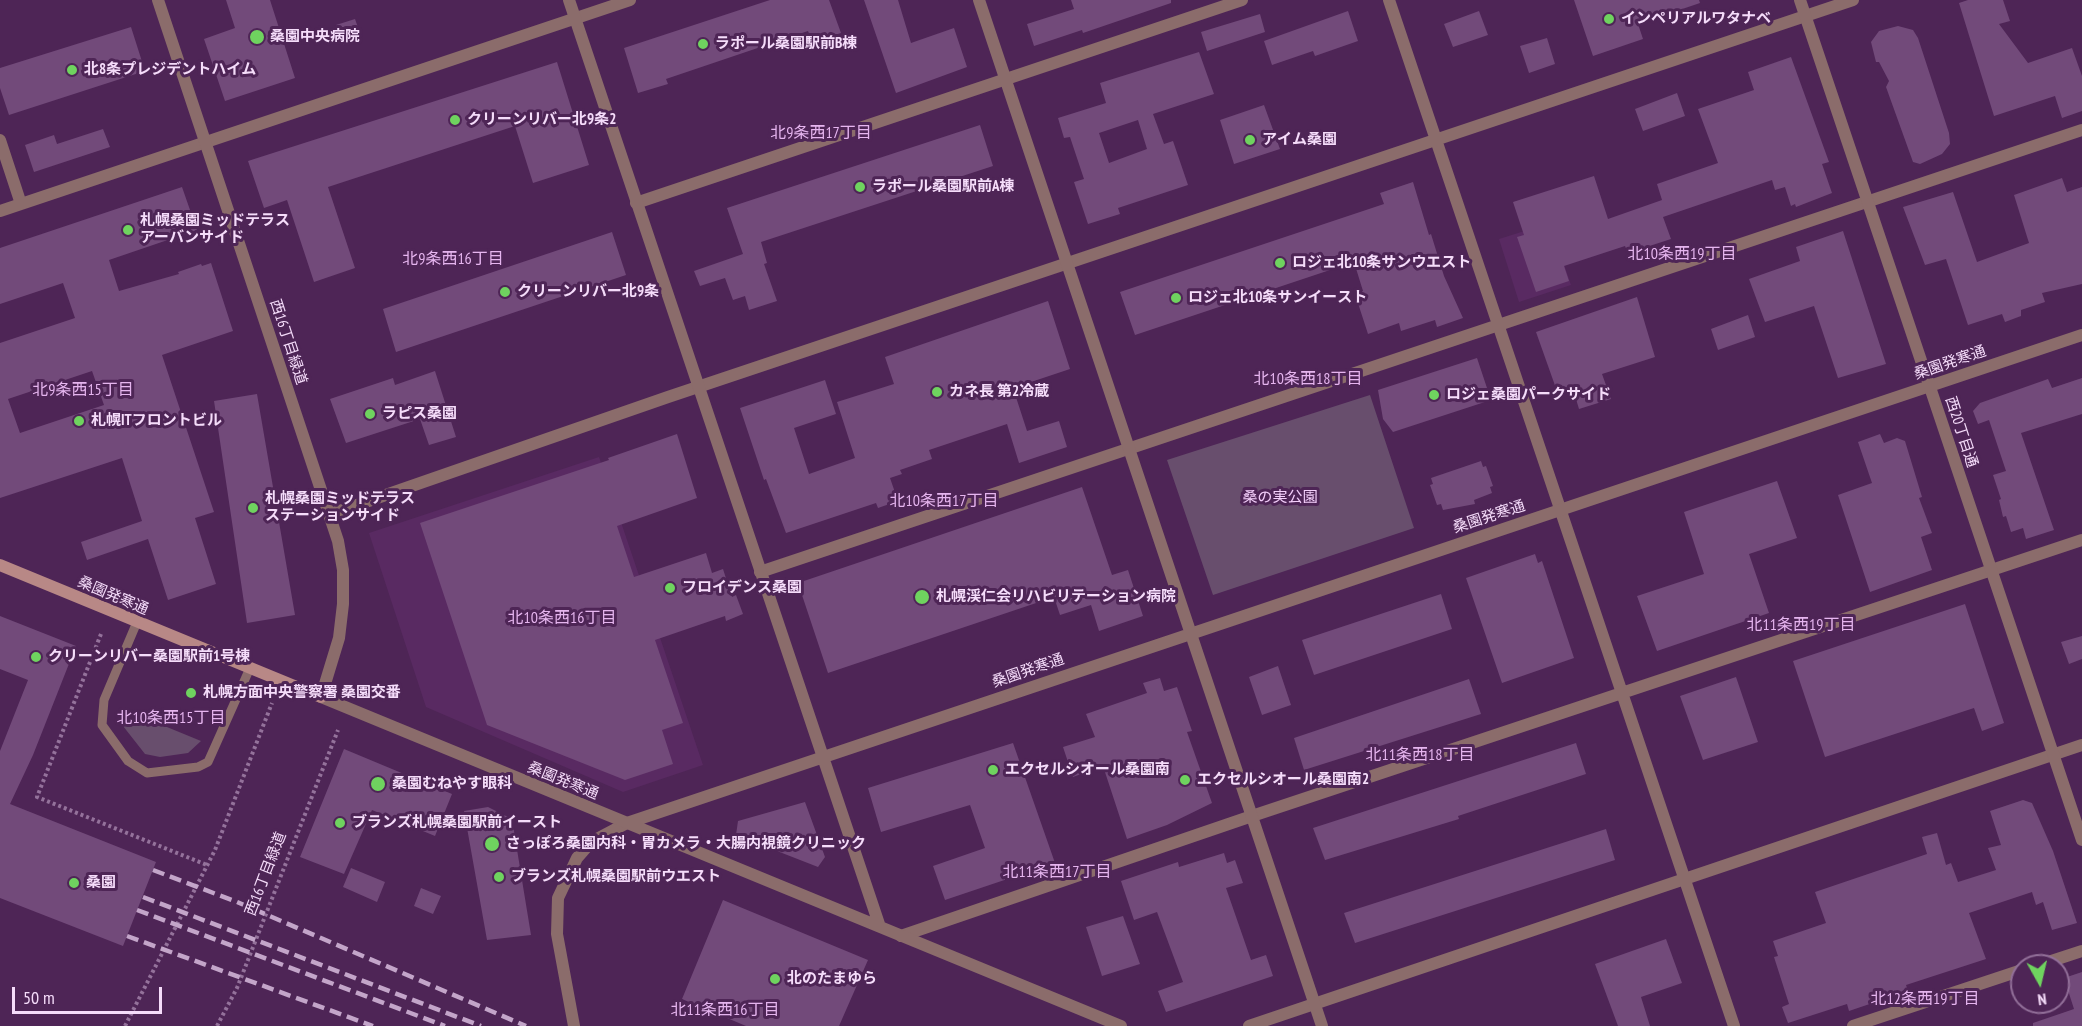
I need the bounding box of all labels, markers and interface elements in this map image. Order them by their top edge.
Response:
place label: インペリアルワタナベ [1621,10,1771,28]
marker: インペリアルワタナベ [1602,12,1616,26]
marker: 桑園中央病院 [248,28,266,46]
place label: 桑園中央病院 [270,28,360,46]
place label: ラポール桑園駅前B棟 [715,35,857,53]
marker: ラポール桑園駅前B棟 [696,37,710,51]
place label: 北8条プレジデントハイム [84,61,256,79]
marker: 北8条プレジデントハイム [65,63,79,77]
place label: クリーンリバー北9条2 [467,111,616,129]
marker: クリーンリバー北9条2 [448,113,462,127]
district label: 北9条西17丁目 [770,123,872,143]
place label: アイム桑園 [1262,131,1337,149]
marker: アイム桑園 [1243,133,1257,147]
place label: ラポール桑園駅前A棟 [872,178,1015,196]
marker: ラポール桑園駅前A棟 [853,180,867,194]
place label: 札幌桑園ミッドテラス アーバンサイド [140,212,290,247]
marker: 札幌桑園ミッドテラス アーバンサイド [121,223,135,237]
district label: 北10条西19丁目 [1628,244,1736,264]
district label: 北9条西16丁目 [402,249,504,269]
place label: ロジェ北10条サンウエスト [1292,254,1471,272]
marker: ロジェ北10条サンウエスト [1273,256,1287,270]
place label: クリーンリバー北9条 [517,283,659,301]
marker: クリーンリバー北9条 [498,285,512,299]
place label: ロジェ北10条サンイースト [1188,289,1367,307]
marker: ロジェ北10条サンイースト [1169,291,1183,305]
street label: 西16丁目緑道 [266,297,310,387]
street label: 桑園発寒通 [1912,342,1988,384]
district label: 北10条西18丁目 [1254,369,1362,389]
district label: 北9条西15丁目 [32,380,134,400]
place label: カネ長 第2冷蔵 [949,383,1049,401]
marker: カネ長 第2冷蔵 [930,385,944,399]
place label: ロジェ桑園パークサイド [1446,386,1611,404]
marker: ロジェ桑園パークサイド [1427,388,1441,402]
street label: 西20丁目通 [1941,394,1981,470]
place label: ラピス桑園 [382,405,457,423]
marker: ラピス桑園 [363,407,377,421]
place label: 札幌ITフロントビル [91,412,222,430]
marker: 札幌ITフロントビル [72,414,86,428]
park label: 桑の実公園 [1243,489,1317,507]
place label: 札幌桑園ミッドテラス ステーションサイド [265,490,415,525]
district label: 北10条西17丁目 [890,491,998,511]
street label: 桑園発寒通 [1451,497,1527,537]
marker: 札幌桑園ミッドテラス ステーションサイド [246,501,260,515]
street label: 桑園発寒通 [75,573,151,619]
place label: フロイデンス桑園 [682,579,802,597]
marker: フロイデンス桑園 [663,581,677,595]
marker: 札幌渓仁会リハビリテーション病院 [913,588,931,606]
place label: 札幌渓仁会リハビリテーション病院 [936,588,1176,606]
district label: 北10条西16丁目 [508,608,616,628]
district label: 北11条西19丁目 [1747,615,1855,635]
place label: クリーンリバー桑園駅前1号棟 [48,648,250,666]
marker: クリーンリバー桑園駅前1号棟 [29,650,43,664]
street label: 桑園発寒通 [990,650,1066,692]
place label: 札幌方面中央警察署 桑園交番 [203,684,401,702]
marker: 札幌方面中央警察署 桑園交番 [184,686,198,700]
district label: 北10条西15丁目 [117,708,225,728]
district label: 北11条西18丁目 [1366,745,1474,765]
street label: 桑園発寒通 [525,759,601,803]
place label: エクセルシオール桑園南 [1005,761,1170,779]
marker: エクセルシオール桑園南 [986,763,1000,777]
place label: エクセルシオール桑園南2 [1197,771,1369,789]
marker: エクセルシオール桑園南2 [1178,773,1192,787]
marker: 桑園むねやす眼科 [369,775,387,793]
place label: 桑園むねやす眼科 [392,775,512,793]
place label: ブランズ札幌桑園駅前イースト [352,814,562,832]
marker: ブランズ札幌桑園駅前イースト [333,816,347,830]
street label: 西16丁目緑道 [242,829,290,919]
marker: さっぽろ桑園内科・胃カメラ・大腸内視鏡クリニック [483,835,501,853]
place label: さっぽろ桑園内科・胃カメラ・大腸内視鏡クリニック [506,835,866,853]
district label: 北11条西17丁目 [1003,862,1111,882]
place label: ブランズ札幌桑園駅前ウエスト [511,868,721,886]
marker: ブランズ札幌桑園駅前ウエスト [492,870,506,884]
place label: 桑園 [86,874,116,892]
marker: 桑園 [67,876,81,890]
north arrow [2010,954,2070,1014]
place label: 北のたまゆら [787,970,877,988]
marker: 北のたまゆら [768,972,782,986]
scale bar [15,975,165,1013]
text: 50 m [23,986,55,1009]
district label: 北12条西19丁目 [1871,989,1979,1009]
text: N [2037,989,2048,1010]
district label: 北11条西16丁目 [671,1000,779,1020]

